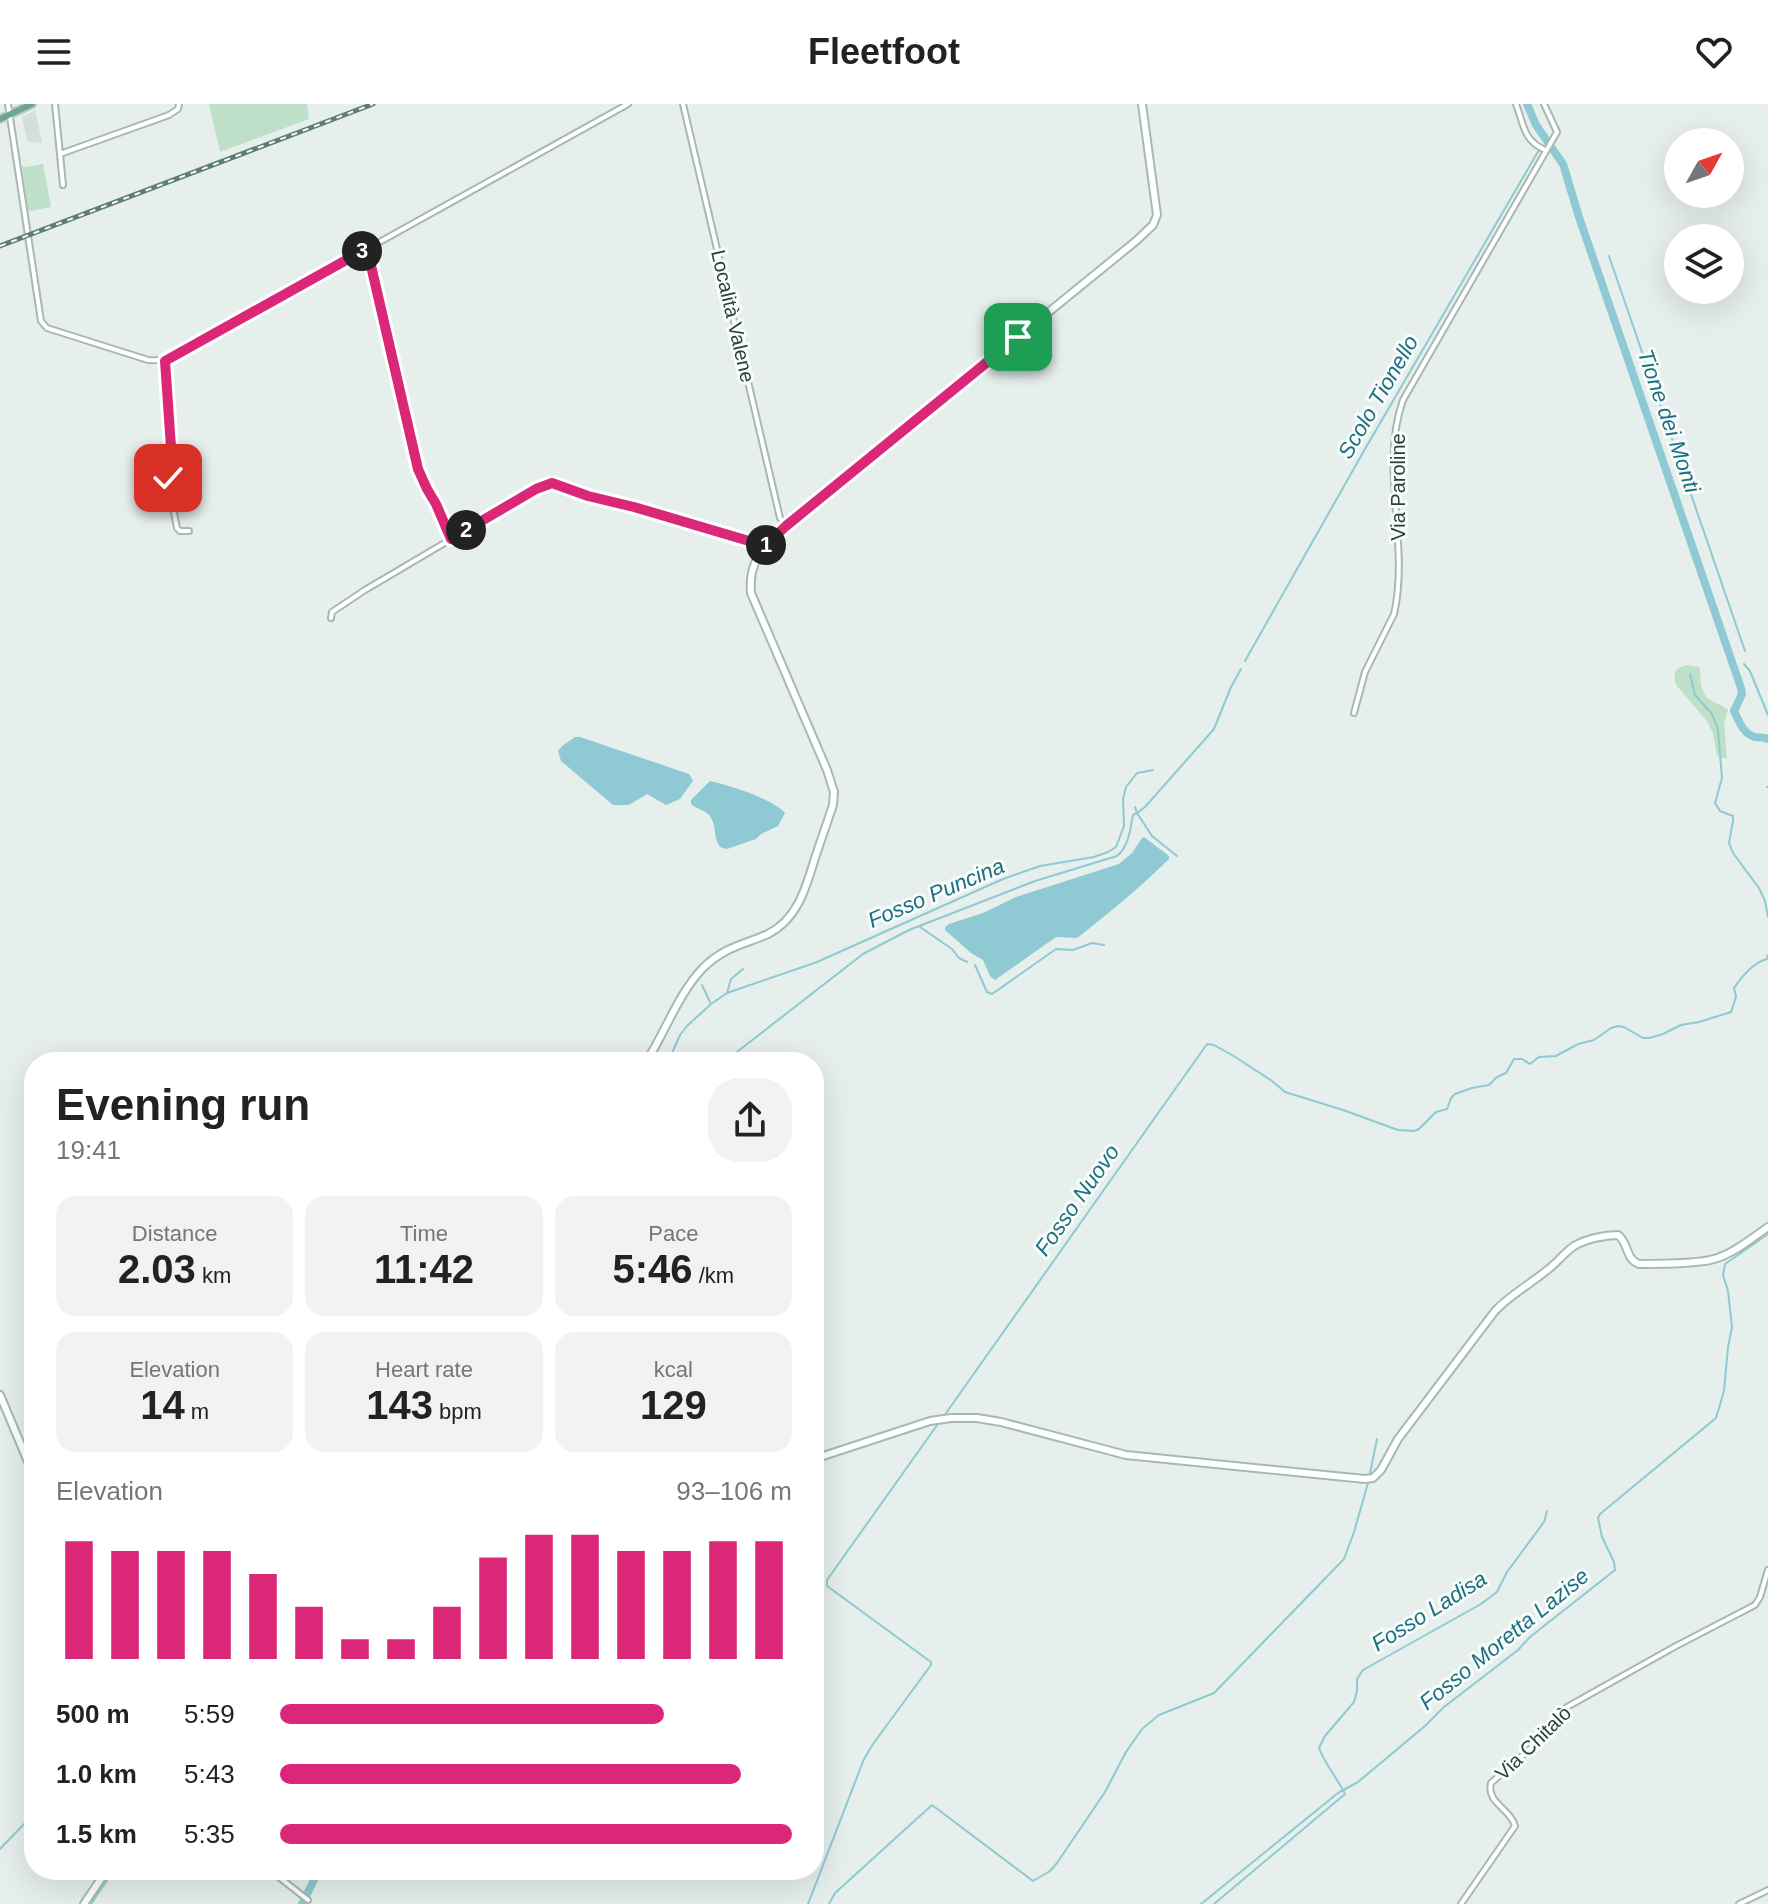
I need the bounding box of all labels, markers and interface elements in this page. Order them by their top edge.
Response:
icon: menu [32,30,76,74]
icon: heart [1692,30,1736,74]
text: Fleetfoot [808,31,960,72]
north arrow [1664,128,1744,208]
map controls [1664,128,1744,304]
button: layers [1664,224,1744,304]
pin: 3 [342,231,382,271]
text: 3 [356,238,368,263]
street label: Località Valene [707,248,759,384]
pin [984,303,1052,371]
icon: arrive [996,315,1040,359]
water label: Scolo Tionello [1333,331,1423,463]
water label: Tione dei Monti [1633,346,1706,497]
street label: Via Paroline [1387,433,1409,541]
pin [134,444,202,512]
icon: check [146,456,190,500]
pin: 2 [446,510,486,550]
text: 2 [460,517,472,542]
pin: 1 [746,525,786,565]
text: 1 [760,532,772,557]
water label: Fosso Puncina [864,853,1008,933]
button: share [708,1078,792,1162]
text: Evening run [56,1080,310,1129]
text: 19:41 [56,1135,121,1165]
water label: Fosso Nuovo [1030,1140,1124,1260]
text: Distance [132,1221,217,1246]
text: Time [400,1221,448,1246]
text: Pace [648,1221,698,1246]
text: 2.03 [118,1247,196,1291]
text: 11:42 [374,1247,474,1291]
text: 5:46 [613,1247,693,1291]
text: km [196,1263,231,1288]
text: /km [693,1263,734,1288]
text: Elevation [129,1357,220,1382]
text: Heart rate [375,1357,473,1382]
text: kcal [654,1357,693,1382]
text: 14 [140,1383,185,1427]
text: 143 [366,1383,433,1427]
text: 129 [640,1383,707,1427]
text: m [185,1399,209,1424]
text: bpm [433,1399,482,1424]
text: Elevation [56,1476,163,1506]
text: 93–106 m [676,1476,792,1506]
water label: Fosso Moretta Lazise [1414,1563,1594,1715]
water label: Fosso Ladisa [1367,1566,1491,1656]
text: 500 m [56,1699,130,1729]
text: 5:59 [184,1699,235,1729]
street label: Via Chitalò [1491,1702,1575,1784]
text: 1.0 km [56,1759,137,1789]
text: 5:43 [184,1759,235,1789]
text: 1.5 km [56,1819,137,1849]
text: 5:35 [184,1819,235,1849]

